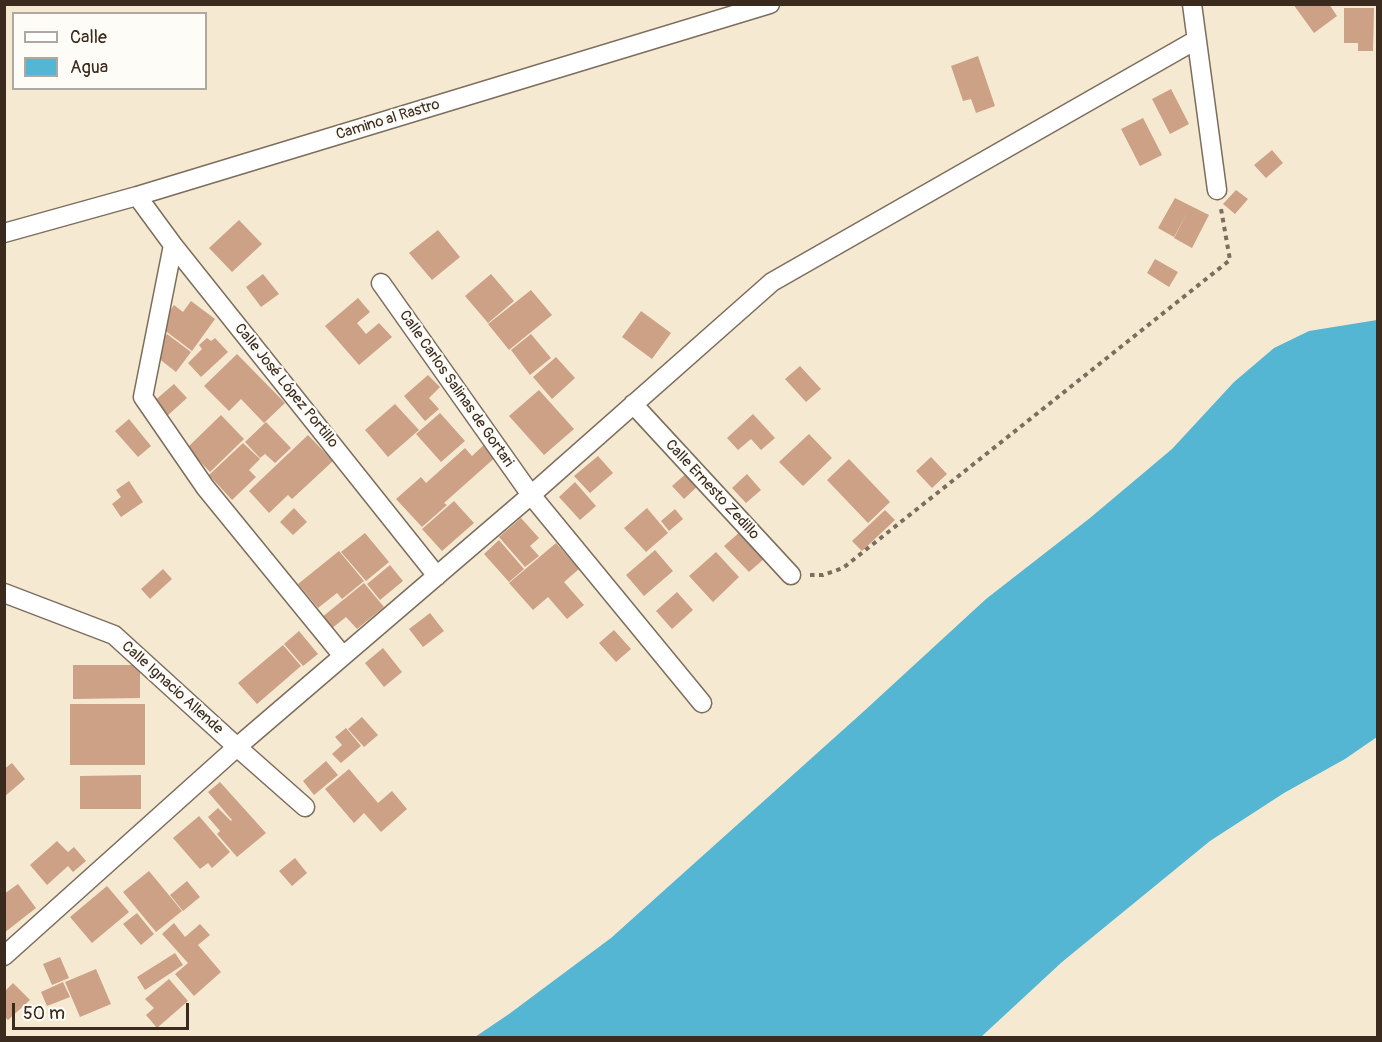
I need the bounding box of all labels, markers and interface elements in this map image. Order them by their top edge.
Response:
legend [12,12,207,90]
text: Calle [70,26,107,49]
text: Agua [70,56,108,79]
street label: Camino al Rastro [334,96,442,144]
street label: Calle Carlos Salinas de Gortari [395,307,517,471]
street label: Calle José López Portillo [230,320,342,452]
street label: Calle Ernesto Zedillo [661,436,763,544]
street label: Calle Ignacio Allende [118,638,226,738]
scale bar [15,991,192,1029]
text: 50 m [23,1002,65,1025]

